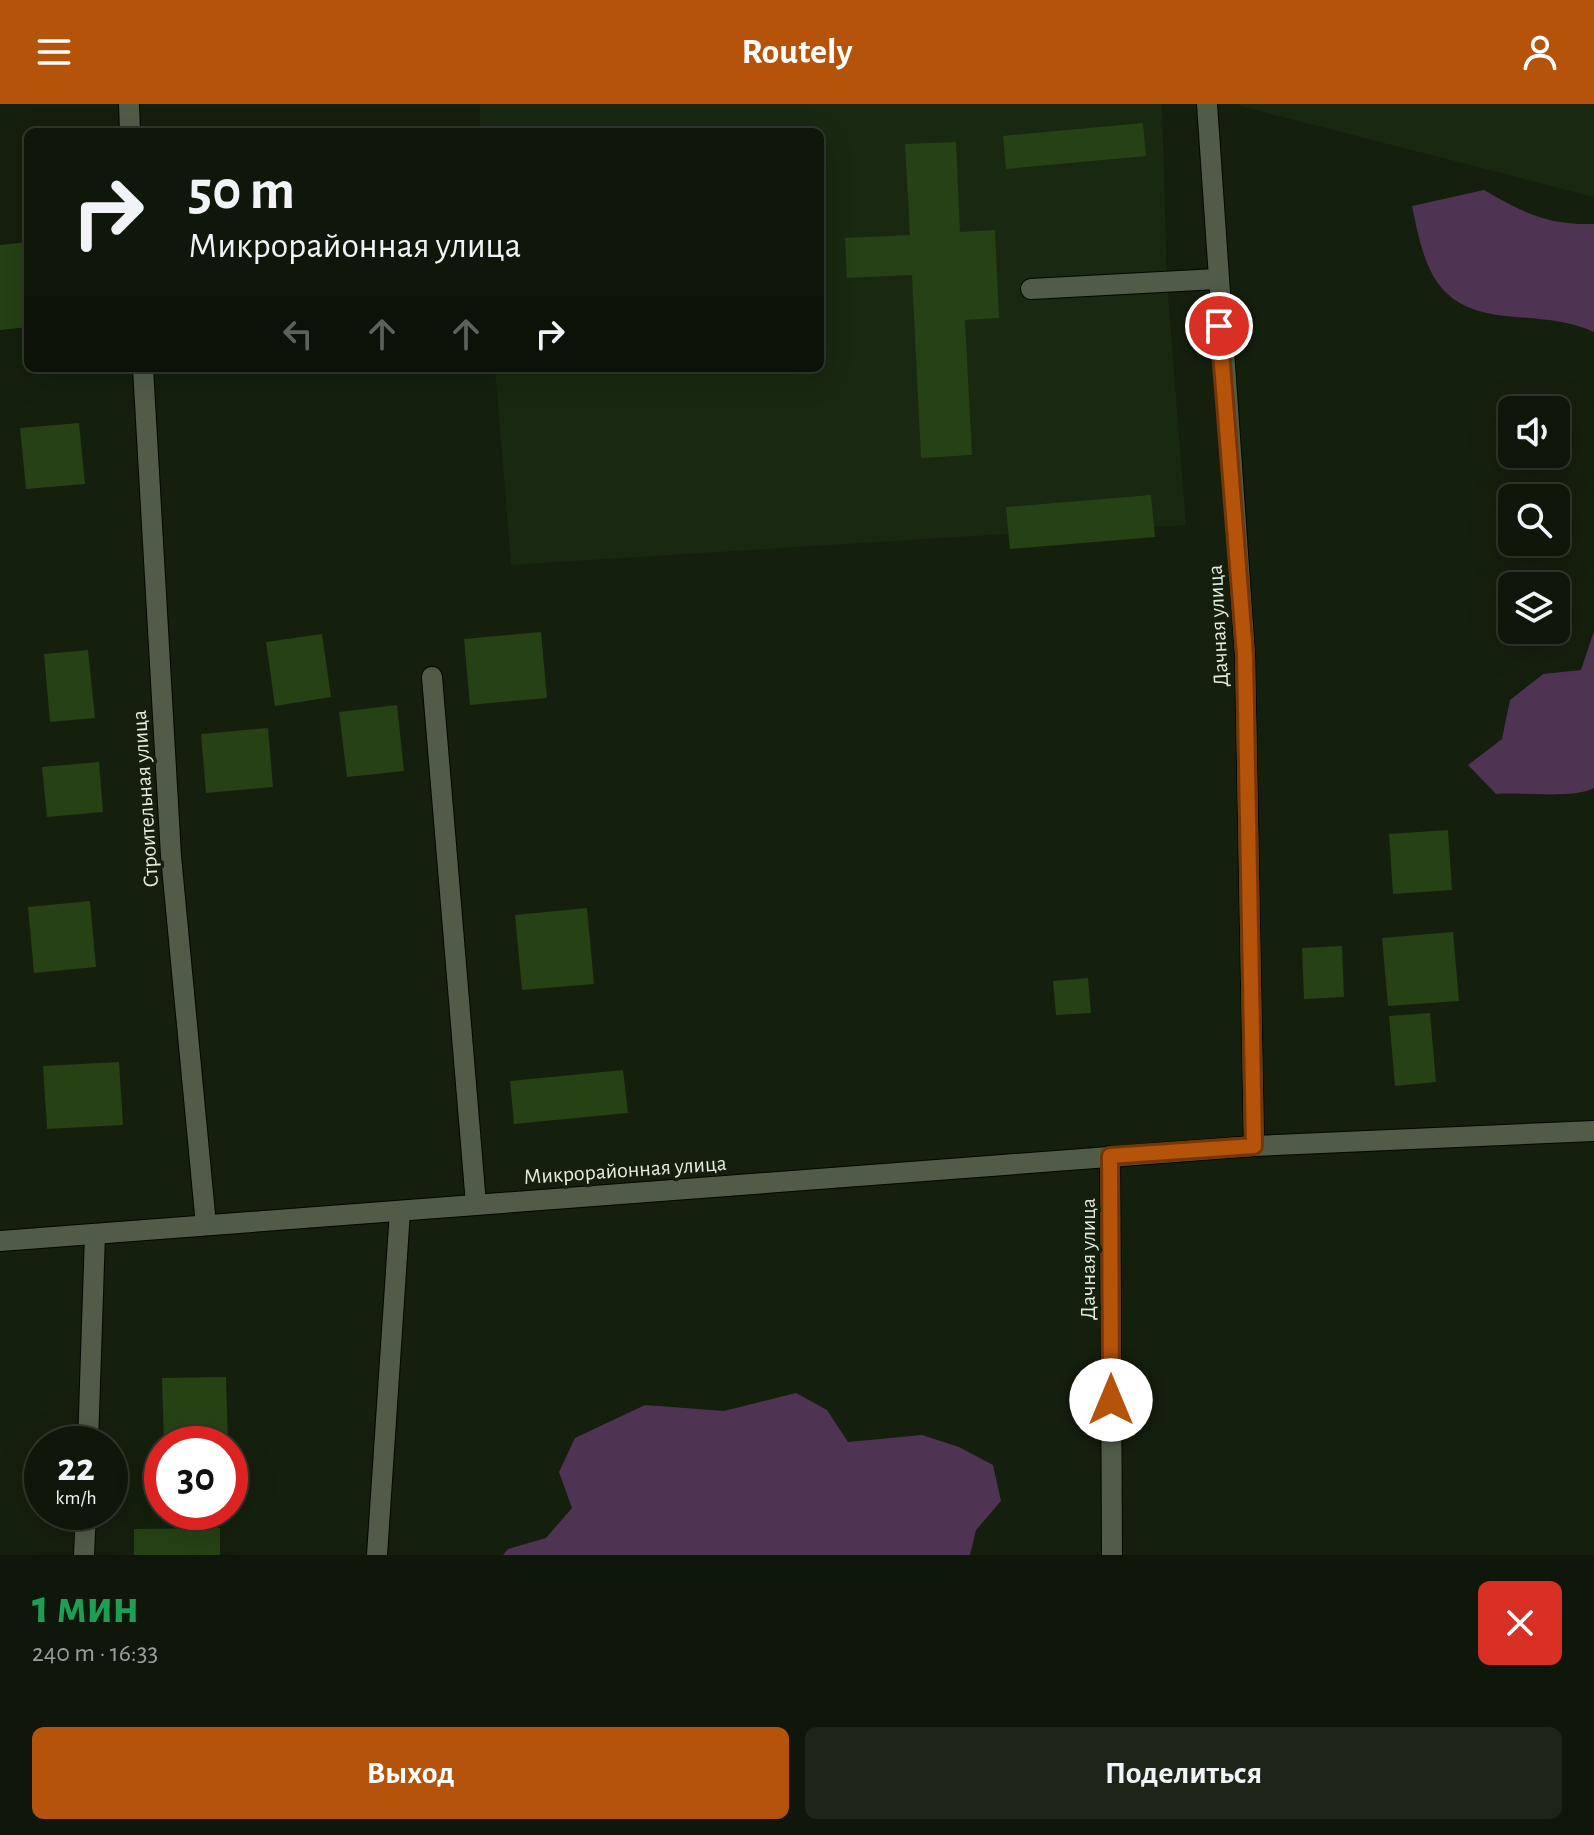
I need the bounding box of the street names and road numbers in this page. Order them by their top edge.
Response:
street label: Дачная улица [1204,564,1232,688]
street label: Строительная улица [128,710,162,888]
street label: Микрорайонная улица [523,1152,727,1188]
street label: Дачная улица [1077,1198,1099,1320]

